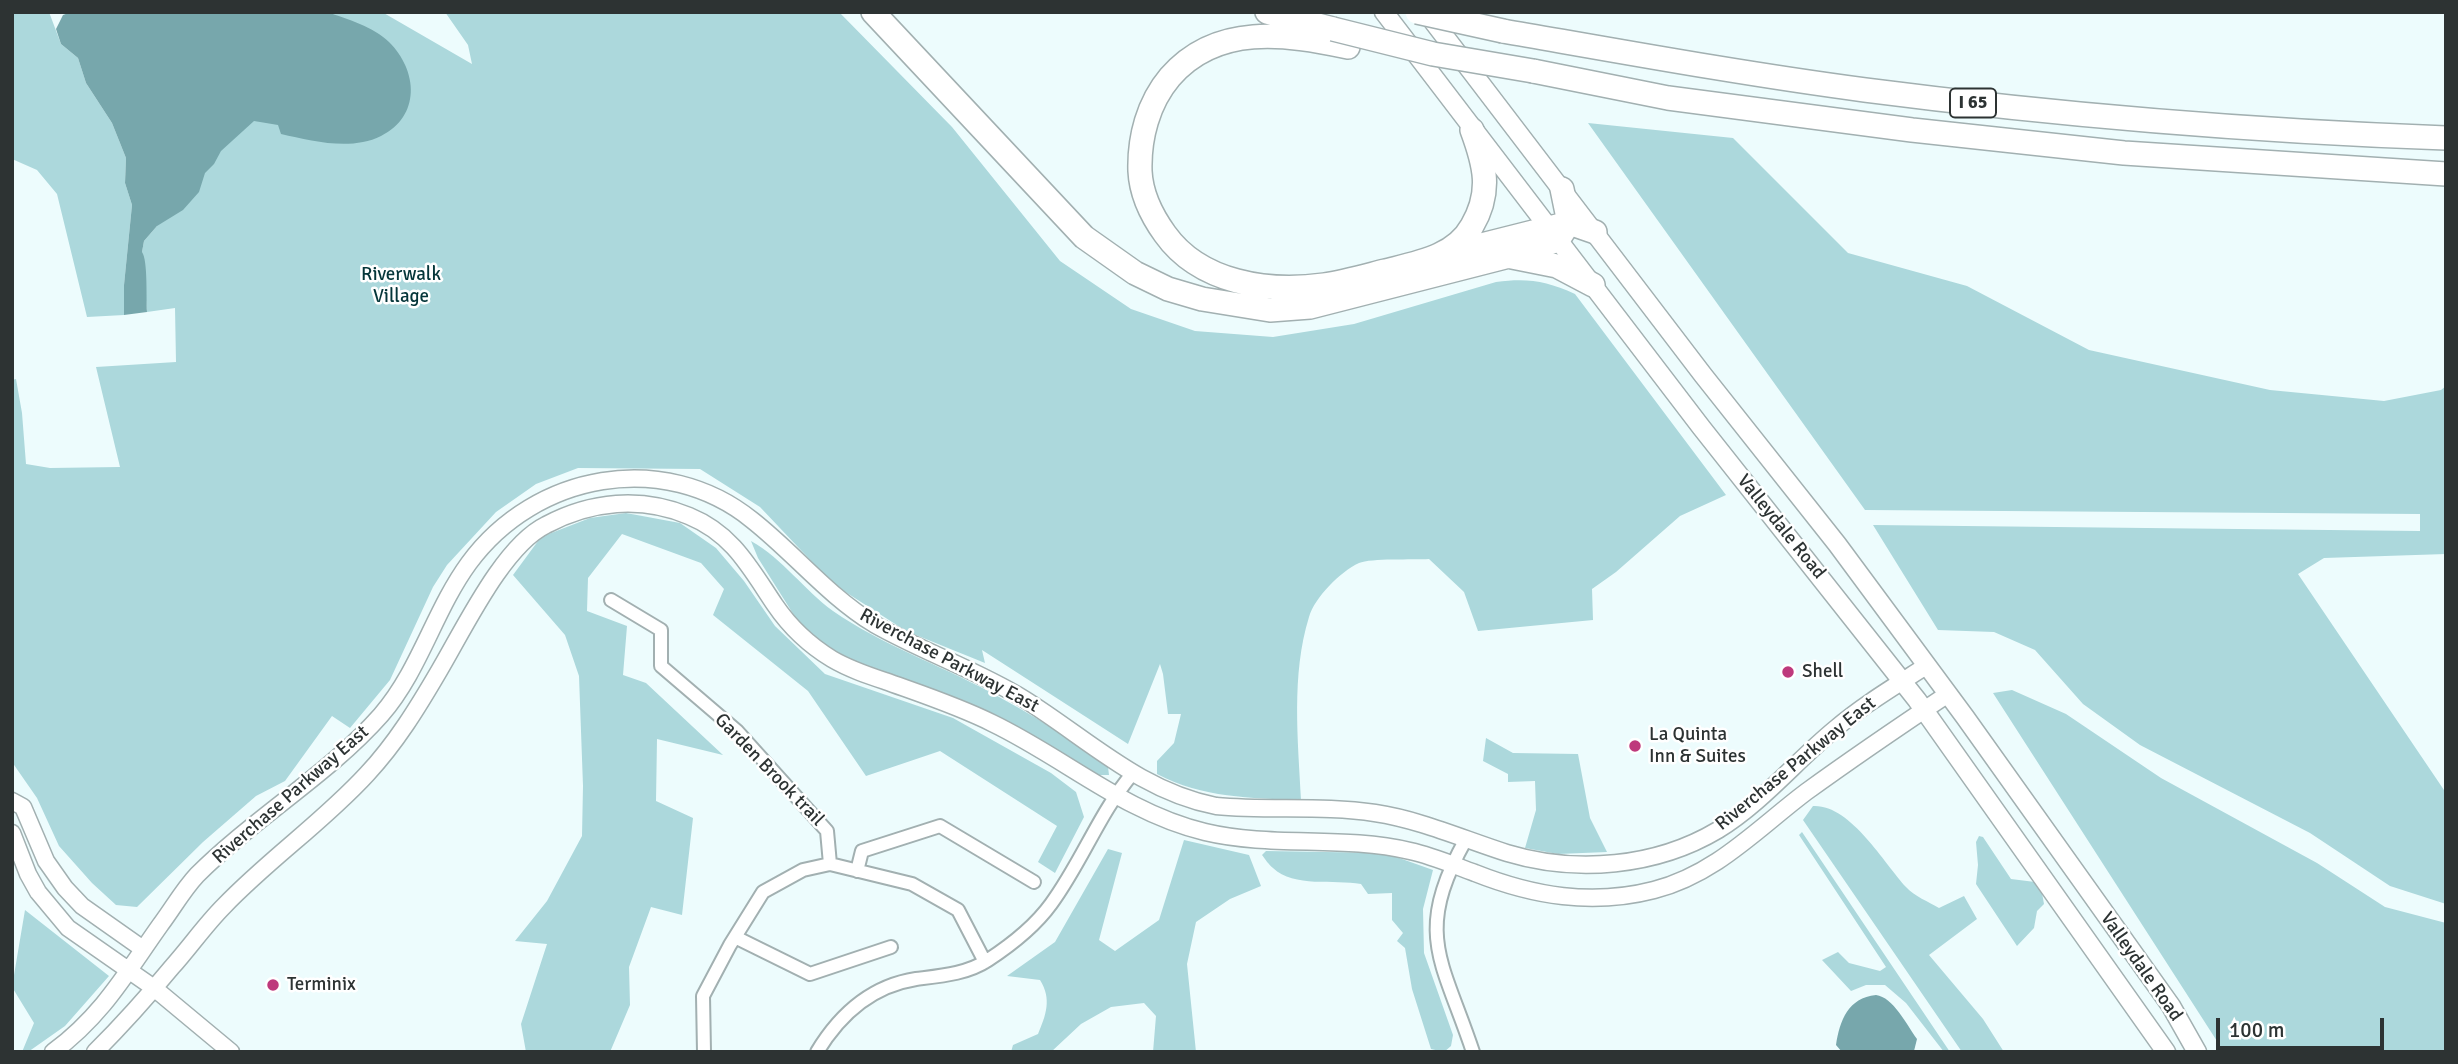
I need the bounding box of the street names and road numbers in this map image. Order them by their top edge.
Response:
road number: I 65 [1950,88,1996,118]
street label: Valleydale Road [1732,470,1830,584]
street label: Riverchase Parkway East [856,604,1042,718]
street label: Riverchase Parkway East [1711,692,1881,836]
street label: Garden Brook trail [709,709,829,831]
street label: Riverchase Parkway East [208,721,374,869]
street label: Valleydale Road [2095,908,2187,1026]

